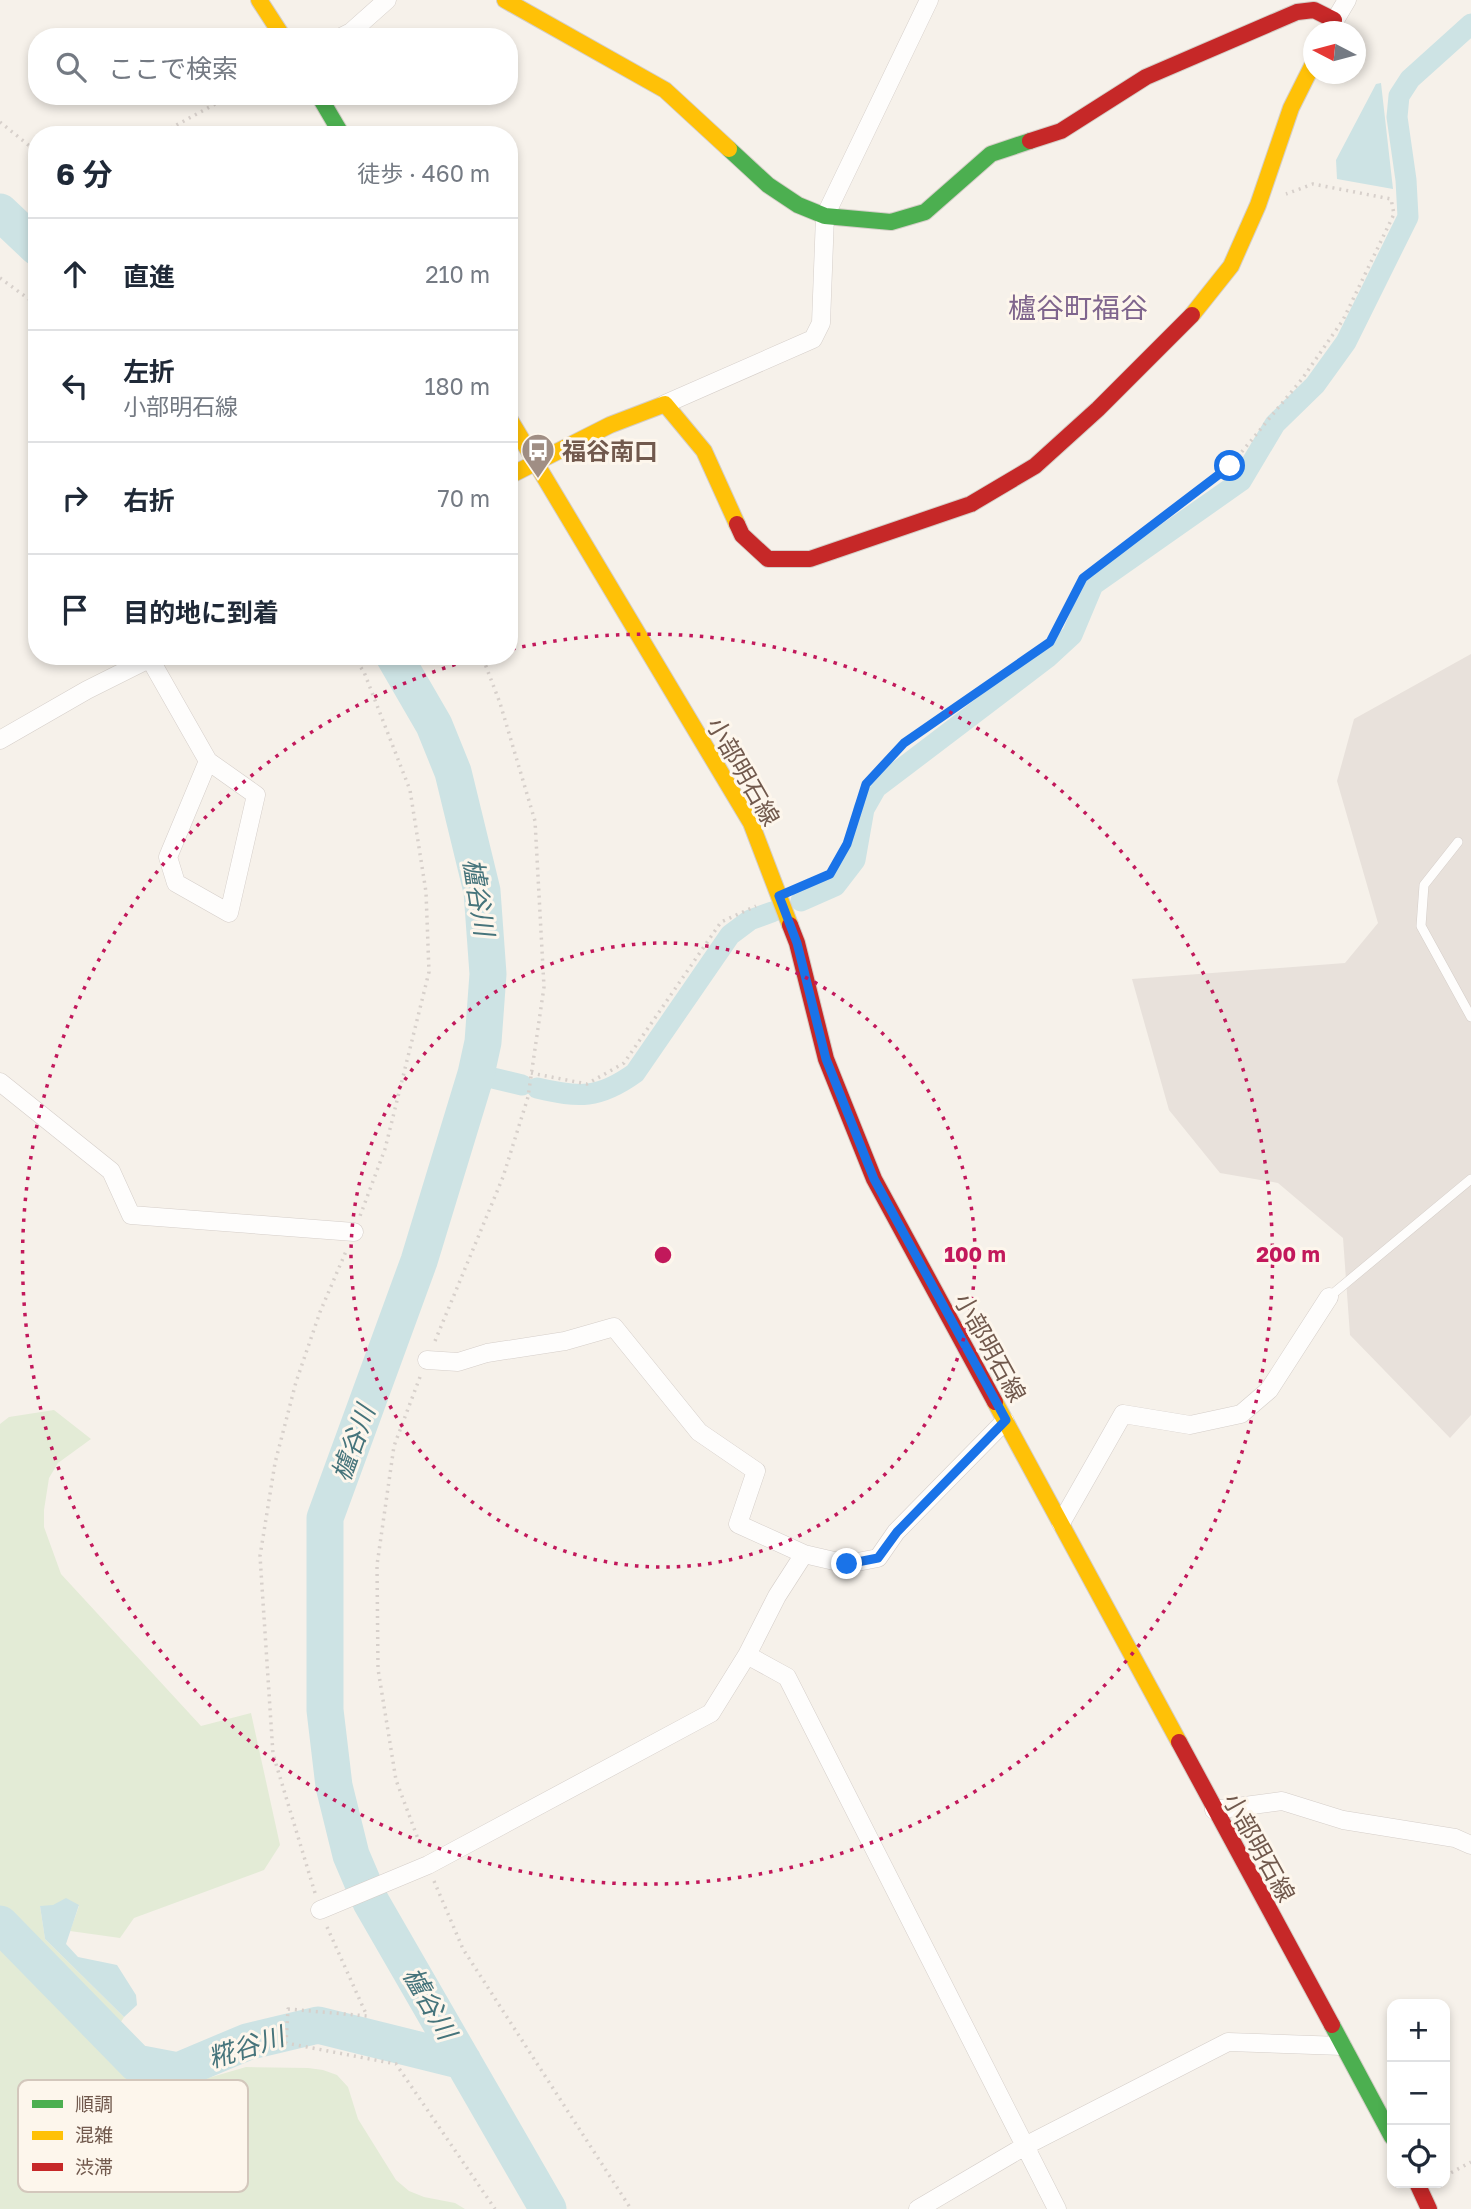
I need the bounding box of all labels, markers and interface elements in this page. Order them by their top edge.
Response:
north arrow [1303,21,1366,84]
search box [28,28,518,105]
icon: search [52,48,90,86]
text: ここで検索 [108,53,238,84]
text: 6 分 [56,156,113,192]
text: 徒歩 · 460 m [357,159,490,187]
icon: ahead [56,255,94,293]
text: 210 m [425,260,490,288]
text: 直進 [123,261,175,292]
district label: 櫨谷町福谷 [1008,291,1148,324]
text: 左折 [123,356,175,387]
icon: left [56,367,94,405]
text: 180 m [424,372,490,400]
text: 小部明石線 [123,392,238,420]
bus stop icon: 福谷南口 [519,431,557,480]
place label: 福谷南口 [562,436,658,465]
route start [1214,450,1245,481]
icon: right [56,479,94,517]
text: 70 m [437,484,490,512]
text: 右折 [123,485,175,516]
icon: arrive [56,591,94,629]
text: 目的地に到着 [123,597,279,628]
street label: 小部明石線 [701,712,787,830]
water label: 櫨谷川 [458,856,501,941]
text: 100 m [944,1241,1006,1267]
text: 200 m [1256,1241,1320,1267]
centre of rings [651,1243,675,1267]
street label: 小部明石線 [949,1287,1033,1407]
water label: 櫨谷川 [325,1398,382,1485]
route end [831,1548,862,1579]
street label: 小部明石線 [1218,1787,1302,1907]
water label: 櫨谷川 [397,1961,464,2047]
map controls [1387,1999,1450,2188]
button: + [1387,1999,1450,2062]
water label: 糀谷川 [204,2019,291,2074]
button: − [1387,2062,1450,2125]
legend [18,2080,248,2192]
text: 順調 [75,2092,113,2115]
text: 混雑 [75,2123,113,2146]
button: locate [1387,2125,1450,2188]
text: 渋滞 [75,2155,113,2178]

